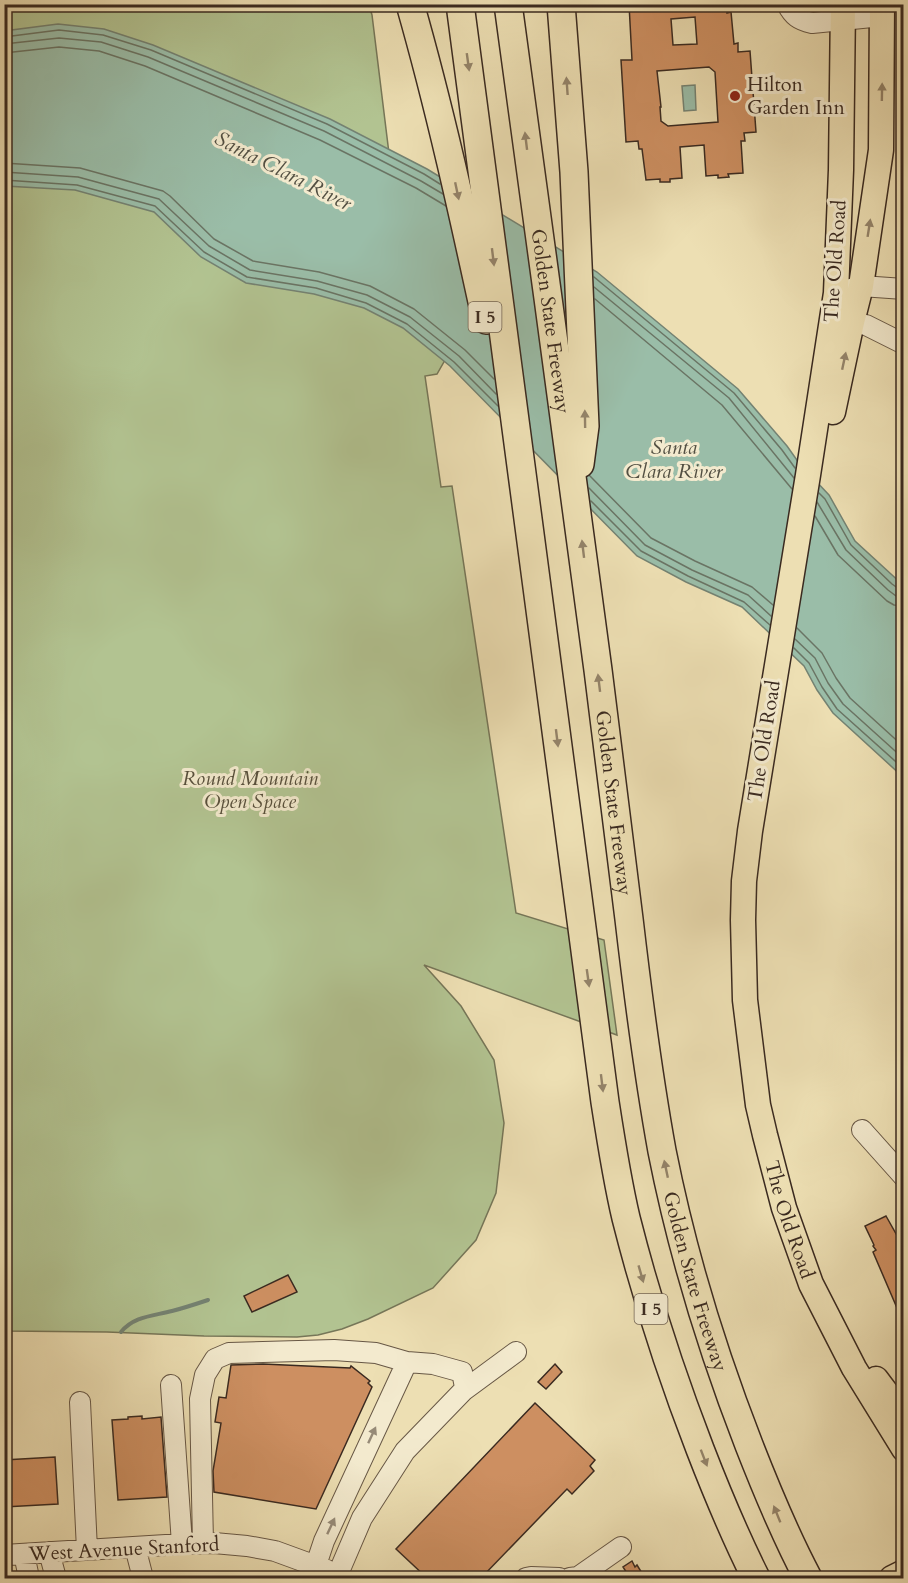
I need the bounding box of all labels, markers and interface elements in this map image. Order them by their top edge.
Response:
one-way arrow [463,53,472,72]
place label: Hilton Garden Inn [747,71,845,121]
one-way arrow [563,76,572,95]
one-way arrow [877,82,887,101]
marker: Hilton Garden Inn [728,89,742,103]
water label: Santa Clara River [210,124,357,218]
one-way arrow [522,132,531,151]
one-way arrow [453,182,463,200]
street label: The Old Road [817,199,853,323]
one-way arrow [864,218,873,237]
street label: Golden State Freeway [525,227,577,416]
one-way arrow [489,247,498,266]
road number: I 5 [468,302,502,332]
one-way arrow [839,352,849,370]
one-way arrow [580,410,590,429]
water label: Santa Clara River [625,433,724,486]
one-way arrow [578,539,587,558]
one-way arrow [595,673,604,692]
street label: The Old Road [741,678,787,804]
street label: Golden State Freeway [589,709,639,897]
one-way arrow [552,729,561,748]
park label: Round Mountain Open Space [182,765,318,815]
one-way arrow [584,969,593,988]
one-way arrow [597,1074,607,1093]
street label: The Old Road [759,1158,822,1282]
one-way arrow [661,1159,670,1178]
street label: Golden State Freeway [657,1189,735,1375]
one-way arrow [637,1265,646,1283]
road number: I 5 [634,1294,668,1324]
one-way arrow [368,1426,377,1443]
one-way arrow [700,1449,709,1467]
one-way arrow [772,1504,782,1522]
one-way arrow [326,1517,335,1534]
street label: West Avenue Stanford [27,1531,220,1568]

